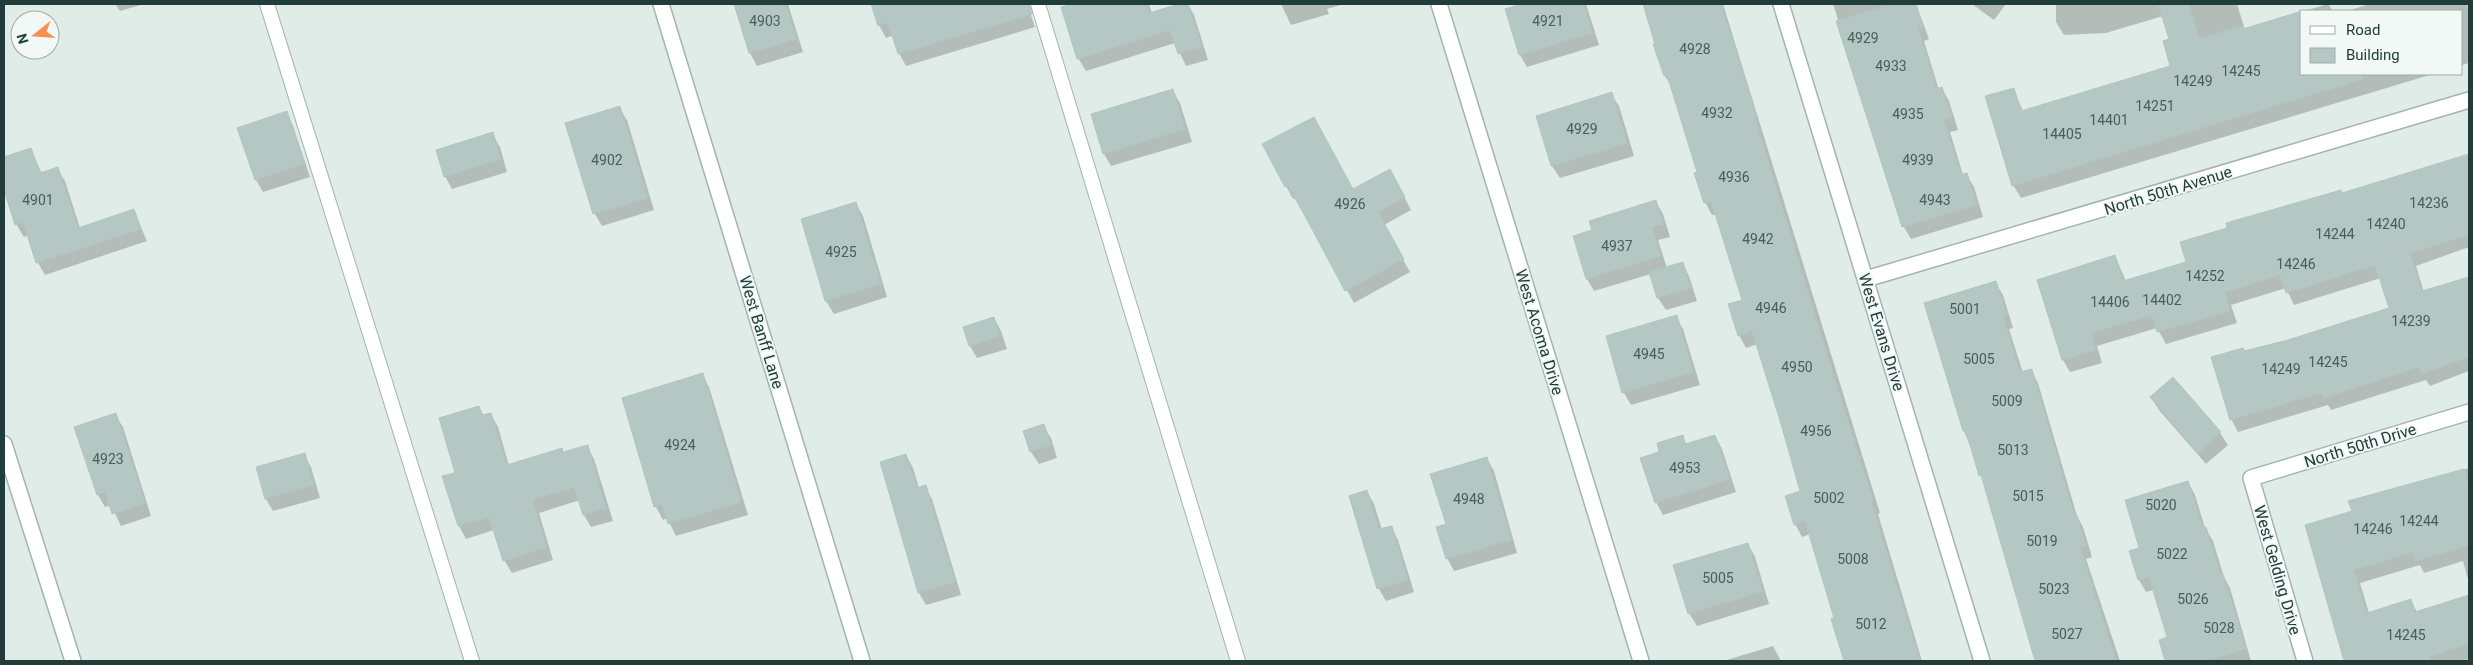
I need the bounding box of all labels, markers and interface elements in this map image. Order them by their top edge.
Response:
north arrow [10,10,60,60]
legend [2300,10,2463,75]
house number: 4903 [749,13,781,29]
house number: 4921 [1532,13,1564,29]
text: Road [2346,21,2380,39]
house number: 4929 [1847,30,1879,46]
text: N [13,32,32,46]
house number: 4928 [1679,41,1711,57]
text: Building [2346,46,2400,64]
house number: 4933 [1875,58,1907,74]
house number: 14245 [2221,63,2261,79]
house number: 14249 [2173,73,2213,89]
house number: 14251 [2135,98,2175,114]
house number: 4932 [1701,105,1733,121]
house number: 4935 [1892,106,1924,122]
house number: 14401 [2089,112,2129,128]
house number: 4929 [1566,121,1598,137]
house number: 14405 [2042,126,2082,142]
house number: 4902 [591,152,623,168]
house number: 4939 [1902,152,1934,168]
street label: North 50th Avenue [2102,162,2234,219]
house number: 4936 [1718,169,1750,185]
house number: 4901 [22,192,54,208]
house number: 4943 [1919,192,1951,208]
house number: 14236 [2409,195,2449,211]
house number: 4926 [1334,196,1366,212]
house number: 14240 [2366,216,2406,232]
house number: 14244 [2315,226,2355,242]
house number: 4942 [1742,231,1774,247]
house number: 4937 [1601,238,1633,254]
house number: 4925 [825,244,857,260]
house number: 14246 [2276,256,2316,272]
street label: West Acoma Drive [1511,267,1568,397]
house number: 14252 [2185,268,2225,284]
street label: West Evans Drive [1855,271,1908,393]
street label: West Banff Lane [735,273,788,391]
house number: 14402 [2142,292,2182,308]
house number: 14406 [2090,294,2130,310]
house number: 4946 [1755,300,1787,316]
house number: 5001 [1949,301,1981,317]
house number: 14239 [2391,313,2431,329]
house number: 4945 [1633,346,1665,362]
house number: 5005 [1963,351,1995,367]
house number: 14245 [2308,354,2348,370]
house number: 4950 [1781,359,1813,375]
house number: 14249 [2261,361,2301,377]
house number: 5009 [1991,393,2023,409]
street label: North 50th Drive [2302,419,2419,472]
house number: 4956 [1800,423,1832,439]
house number: 4924 [664,437,696,453]
house number: 5013 [1997,442,2029,458]
house number: 4923 [92,451,124,467]
house number: 4953 [1669,460,1701,476]
house number: 5015 [2012,488,2044,504]
house number: 5002 [1813,490,1845,506]
house number: 4948 [1453,491,1485,507]
house number: 5020 [2145,497,2177,513]
street label: West Gelding Drive [2250,503,2305,637]
house number: 14244 [2399,513,2439,529]
house number: 14246 [2353,521,2393,537]
house number: 5019 [2026,533,2058,549]
house number: 5022 [2156,546,2188,562]
house number: 5008 [1837,551,1869,567]
house number: 5005 [1702,570,1734,586]
house number: 5023 [2038,581,2070,597]
house number: 5026 [2177,591,2209,607]
house number: 5012 [1855,616,1887,632]
house number: 5028 [2203,620,2235,636]
house number: 5027 [2051,626,2083,642]
house number: 14245 [2386,627,2426,643]

